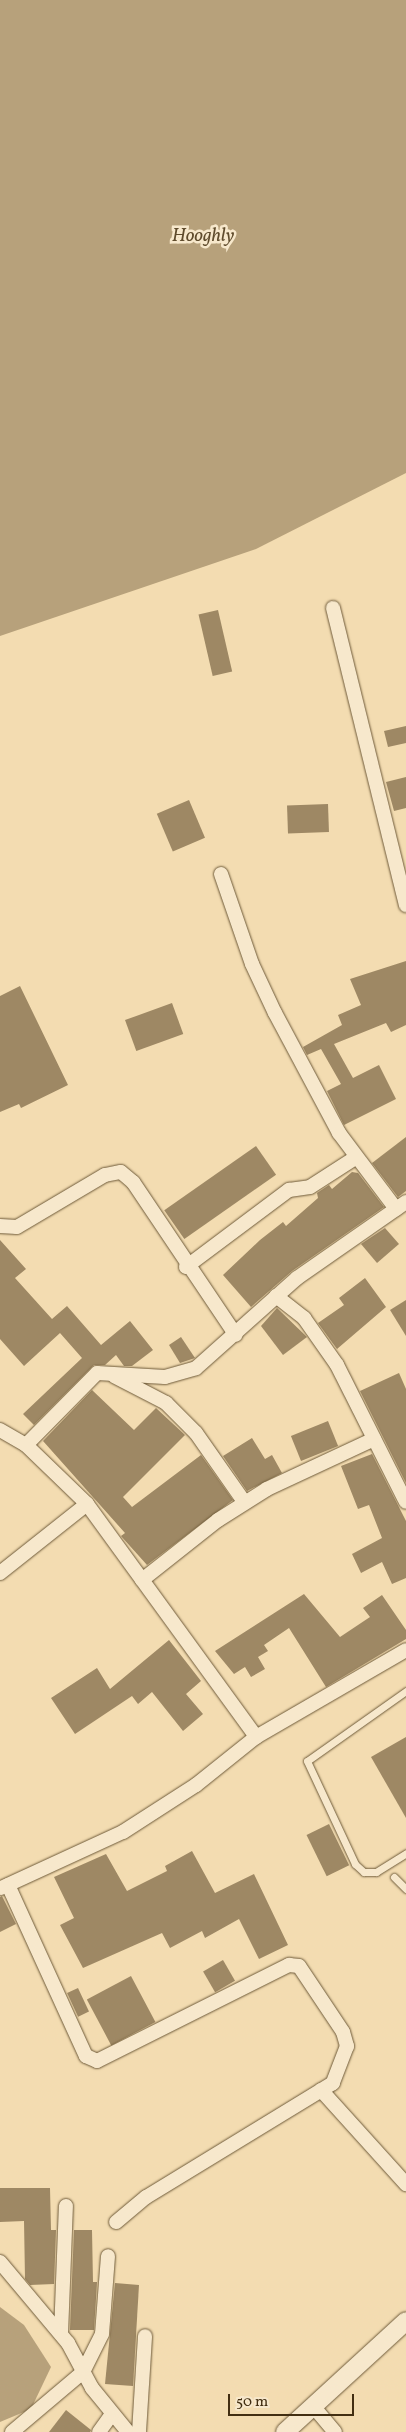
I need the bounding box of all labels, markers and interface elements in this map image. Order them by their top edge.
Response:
water label: Hooghly [172,226,234,248]
scale bar [231,2384,357,2416]
text: 50 m [236,2392,268,2413]

